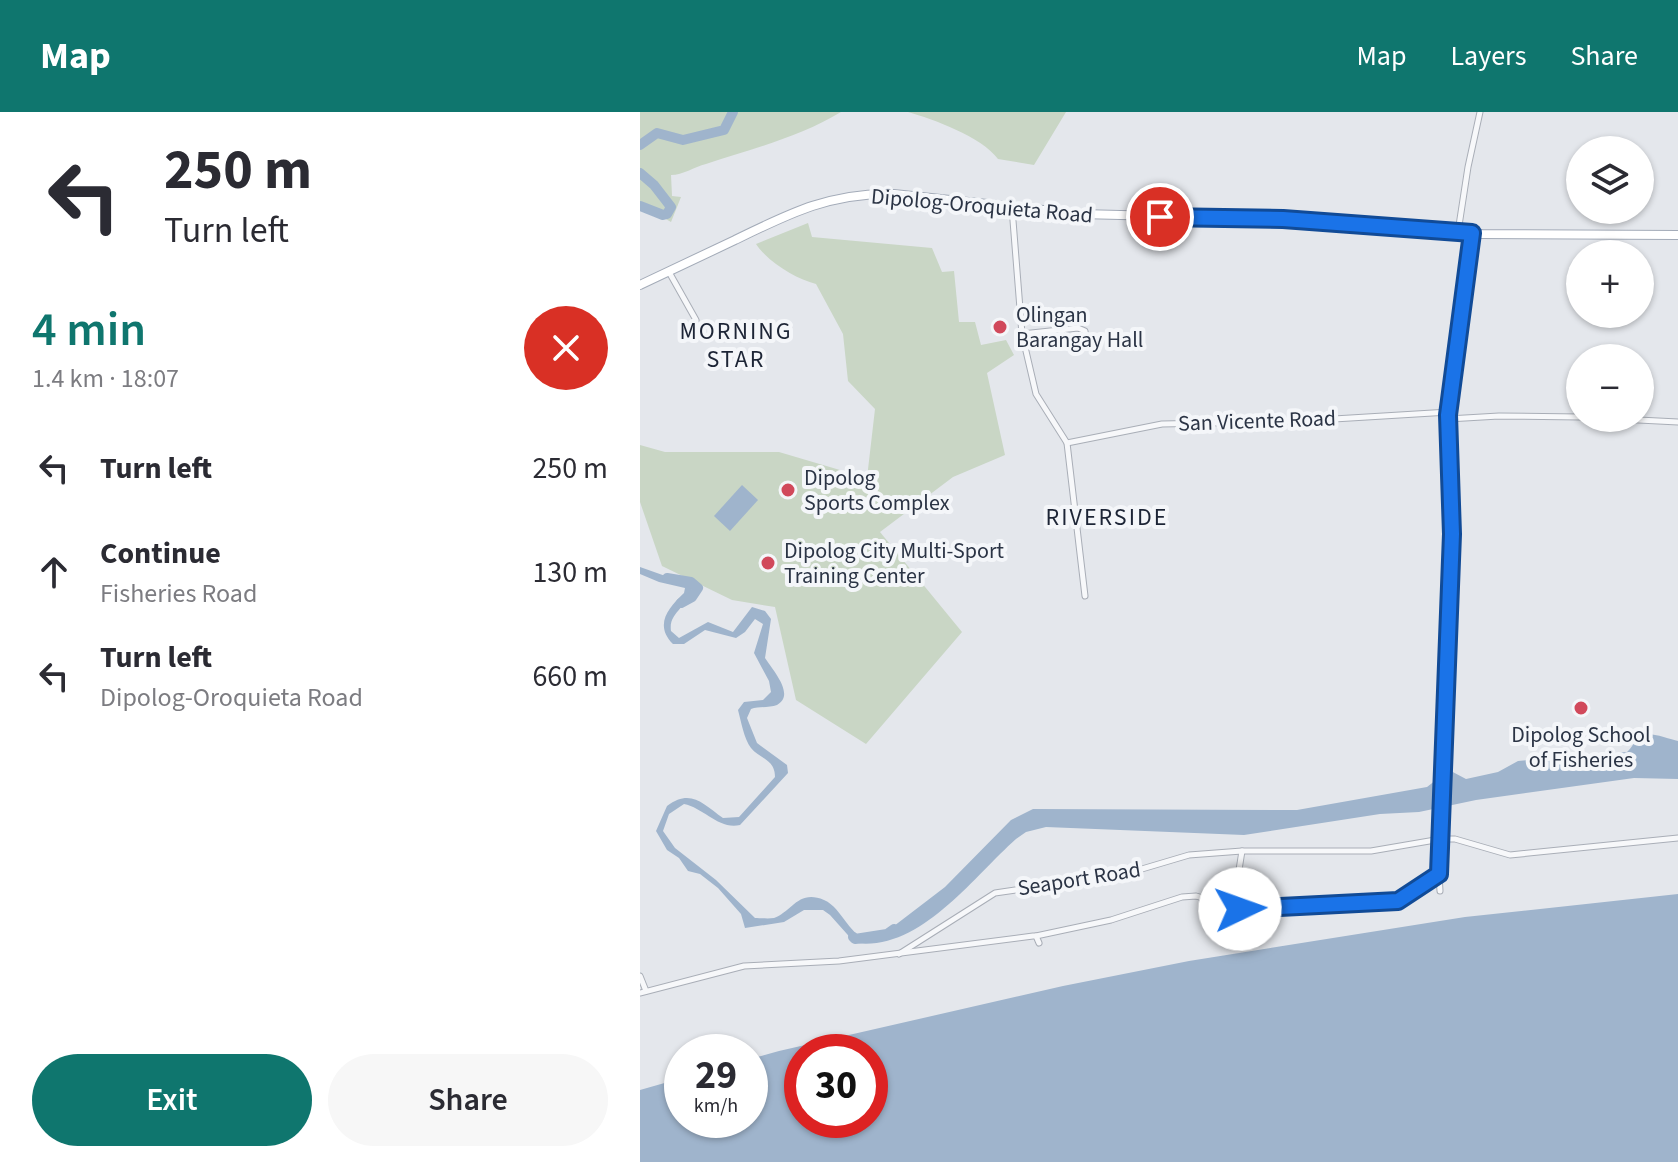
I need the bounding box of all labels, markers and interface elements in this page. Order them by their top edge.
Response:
text: Map [40,29,111,83]
text: Map [1356,36,1406,76]
text: Layers [1450,36,1526,76]
text: Share [1570,36,1638,76]
text: 250 m [164,131,312,210]
map controls [1566,136,1654,432]
button: layers [1566,136,1654,224]
icon: left [32,144,136,248]
street label: Dipolog-Oroquieta Road [870,180,1094,232]
pin [1126,183,1194,251]
icon: arrive [1138,195,1182,239]
text: Turn left [164,205,289,256]
button: + [1566,240,1654,328]
text: 4 min [32,296,146,364]
place label: Olingan Barangay Hall [1016,299,1143,356]
button: close [524,306,608,390]
district label: MORNING STAR [679,314,793,377]
marker: Olingan Barangay Hall [991,318,1009,336]
button: − [1566,344,1654,432]
text: 1.4 km · 18:07 [32,360,179,397]
street label: San Vicente Road [1177,402,1337,440]
icon: left [32,446,76,490]
text: Turn left [100,447,212,490]
text: 250 m [532,447,608,490]
place label: Dipolog Sports Complex [804,462,950,519]
marker: Dipolog Sports Complex [779,481,797,499]
district label: RIVERSIDE [1046,500,1168,535]
text: Continue [100,532,221,575]
place label: Dipolog City Multi-Sport Training Center [784,535,1005,592]
icon: ahead [32,550,76,594]
text: 130 m [532,551,608,594]
marker: Dipolog City Multi-Sport Training Center [759,554,777,572]
text: Fisheries Road [100,575,257,612]
text: Turn left [100,636,212,679]
icon: left [32,654,76,698]
text: 660 m [532,655,608,698]
text: Dipolog-Oroquieta Road [100,679,363,716]
marker: Dipolog School of Fisheries [1572,699,1590,717]
place label: Dipolog School of Fisheries [1511,719,1651,776]
street label: Seaport Road [1015,853,1143,905]
position arrow [1198,867,1282,951]
speed limit sign: 30 [784,1034,888,1138]
text: 29 [695,1047,737,1104]
button: Exit [32,1054,312,1146]
button: Share [328,1054,608,1146]
text: km/h [694,1092,738,1120]

